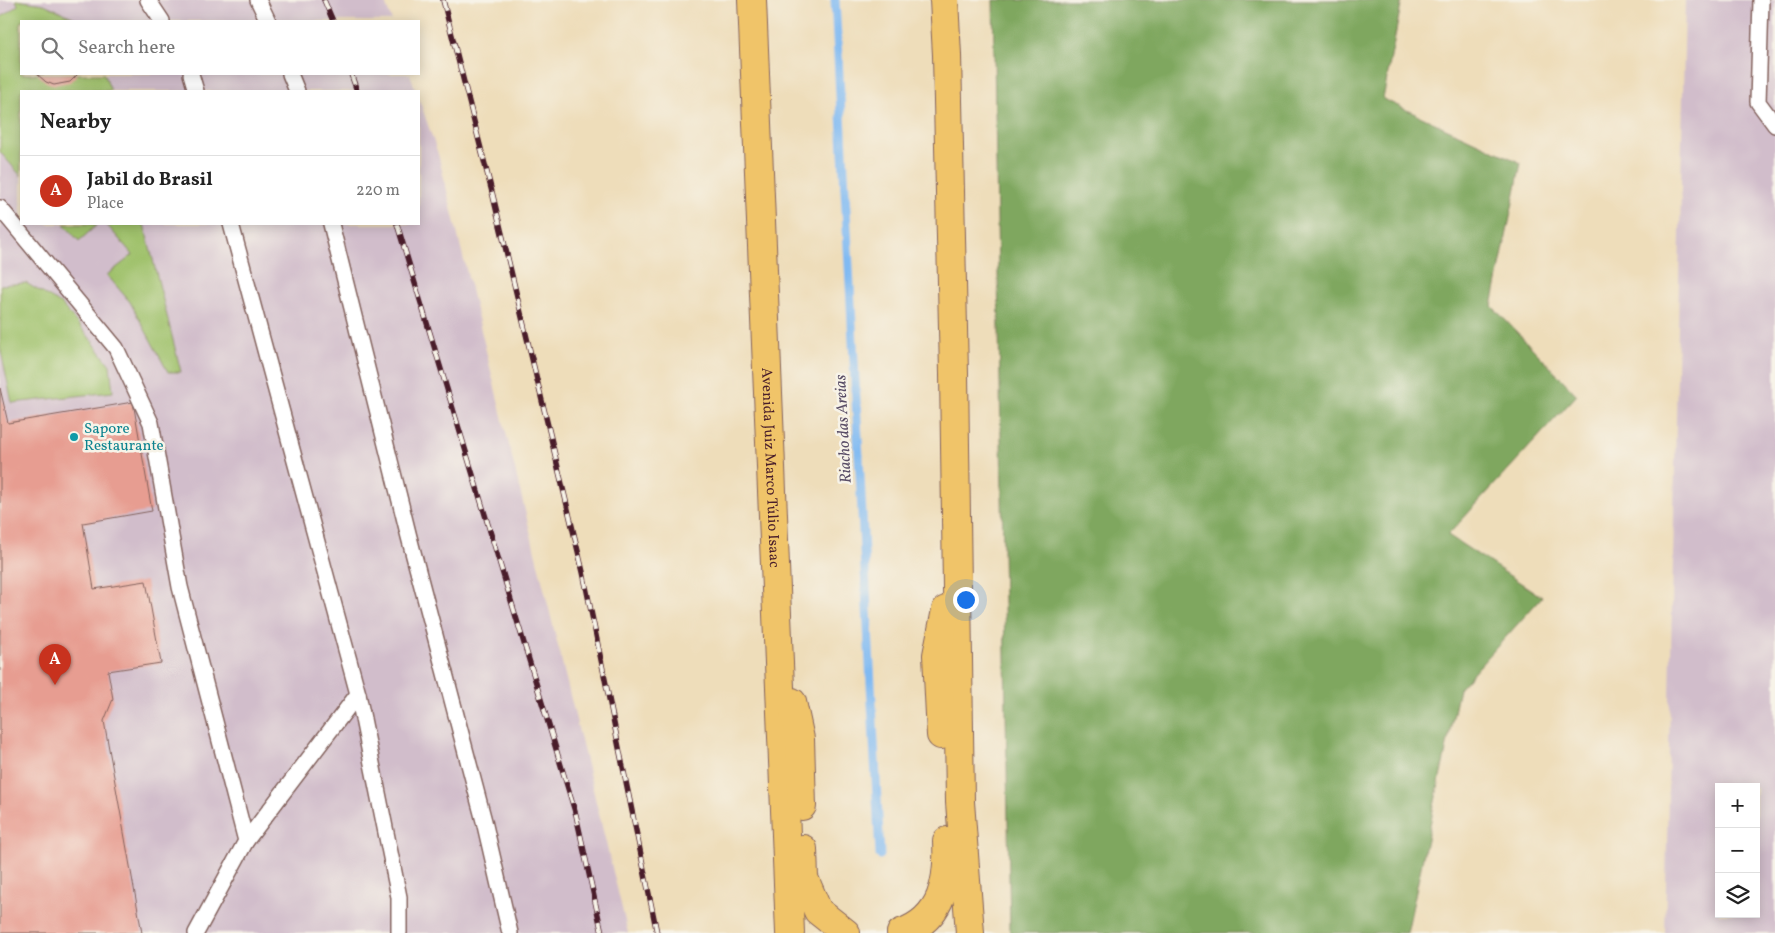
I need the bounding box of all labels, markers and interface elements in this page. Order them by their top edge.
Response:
search box [20,20,420,75]
icon: search [38,34,66,62]
text: Search here [78,35,175,61]
text: Nearby [40,108,111,137]
text: Jabil do Brasil [87,167,213,193]
text: A [50,180,62,202]
text: 220 m [356,180,400,202]
text: Place [87,193,124,215]
street label: Avenida Juiz Marco Túlio Isaac [755,367,784,569]
water label: Riacho das Areias [830,374,858,484]
place label: Sapore Restaurante [84,419,164,457]
marker: Sapore Restaurante [68,431,80,443]
your location [953,587,979,613]
pin: A [39,644,71,685]
map controls [1715,783,1760,918]
button: + [1715,783,1760,828]
button: − [1715,828,1760,873]
button: layers [1715,873,1760,918]

